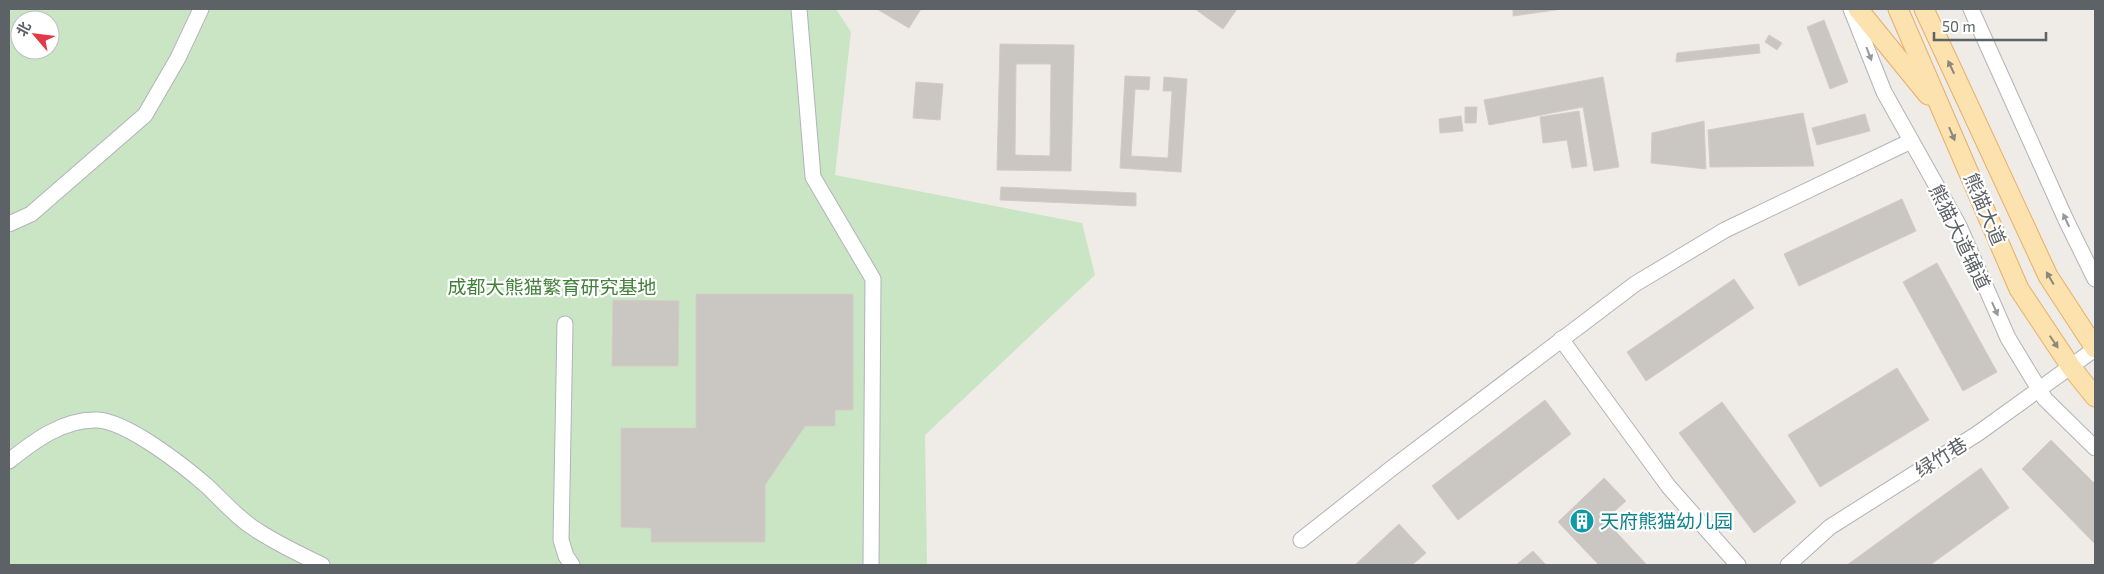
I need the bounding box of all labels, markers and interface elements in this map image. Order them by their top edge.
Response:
north arrow [10,10,60,60]
scale bar [1934,10,2046,42]
text: 50 m [1942,17,1976,35]
text: 北 [12,18,34,39]
one-way arrow [1865,47,1873,61]
one-way arrow [1947,60,1955,75]
one-way arrow [1949,127,1957,141]
street label: 熊猫大道 [1960,169,2011,248]
street label: 熊猫大道辅道 [1925,181,1996,293]
one-way arrow [2061,213,2069,227]
one-way arrow [2045,271,2054,284]
park label: 成都大熊猫繁育研究基地 [447,275,657,298]
one-way arrow [1992,302,2000,316]
one-way arrow [2050,335,2059,349]
street label: 绿竹巷 [1910,432,1971,481]
building icon: 天府熊猫幼儿园 [1569,508,1595,534]
place label: 天府熊猫幼儿园 [1600,509,1733,532]

